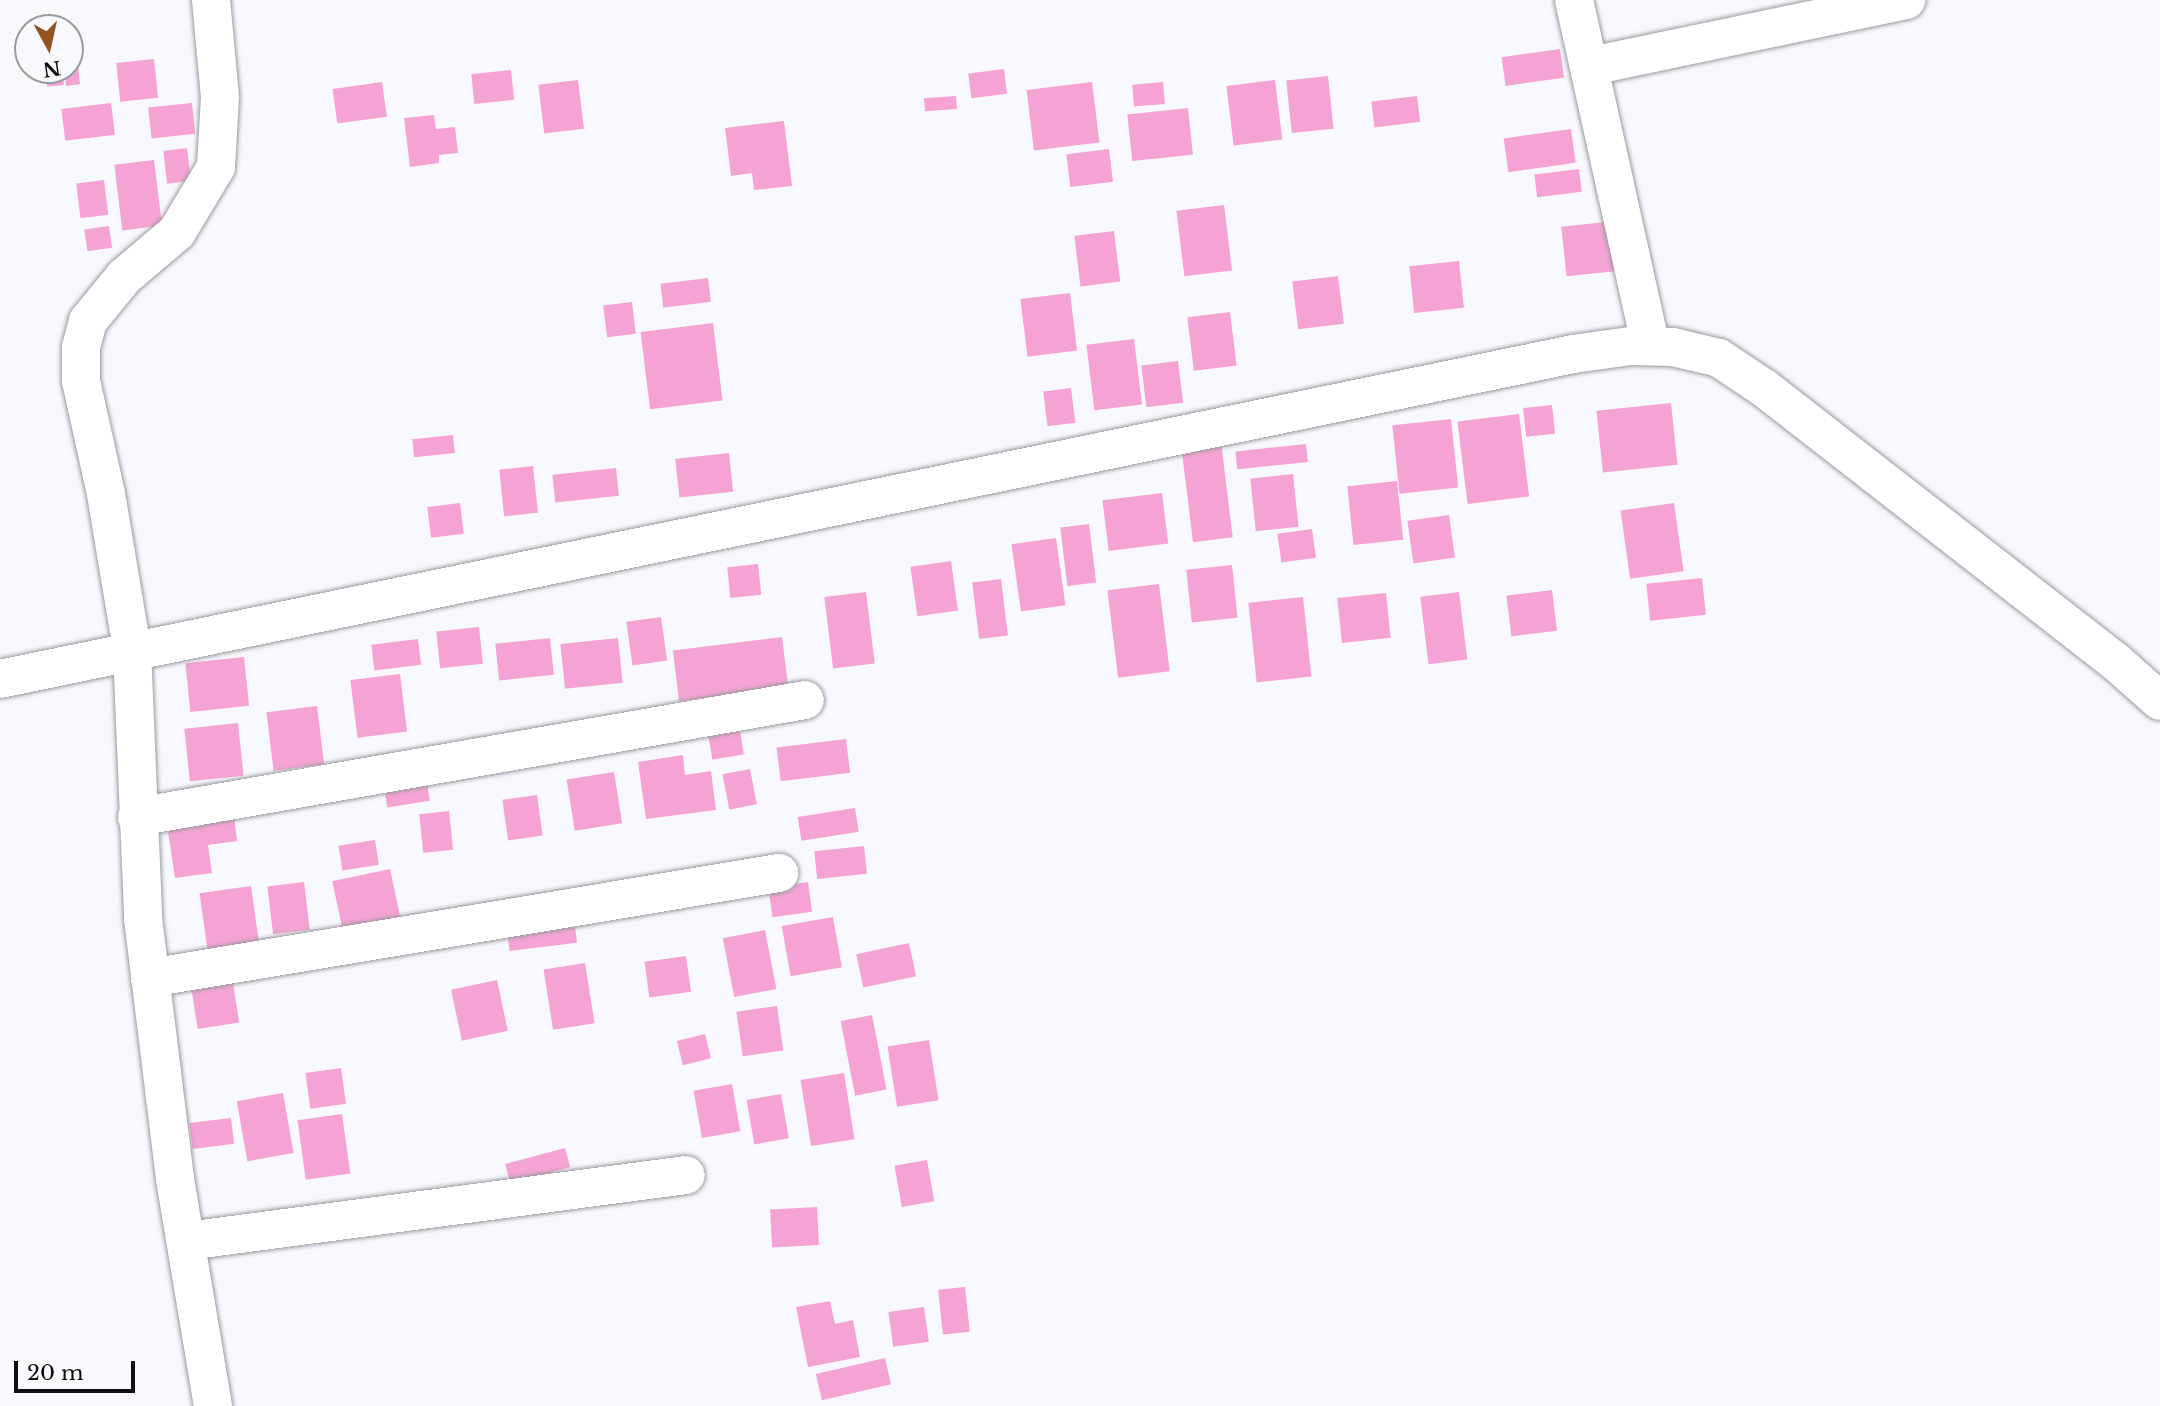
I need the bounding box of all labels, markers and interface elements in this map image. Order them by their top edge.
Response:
north arrow [14,14,84,84]
text: N [41,56,62,81]
scale bar [18,1346,138,1390]
text: 20 m [27,1360,84,1386]

